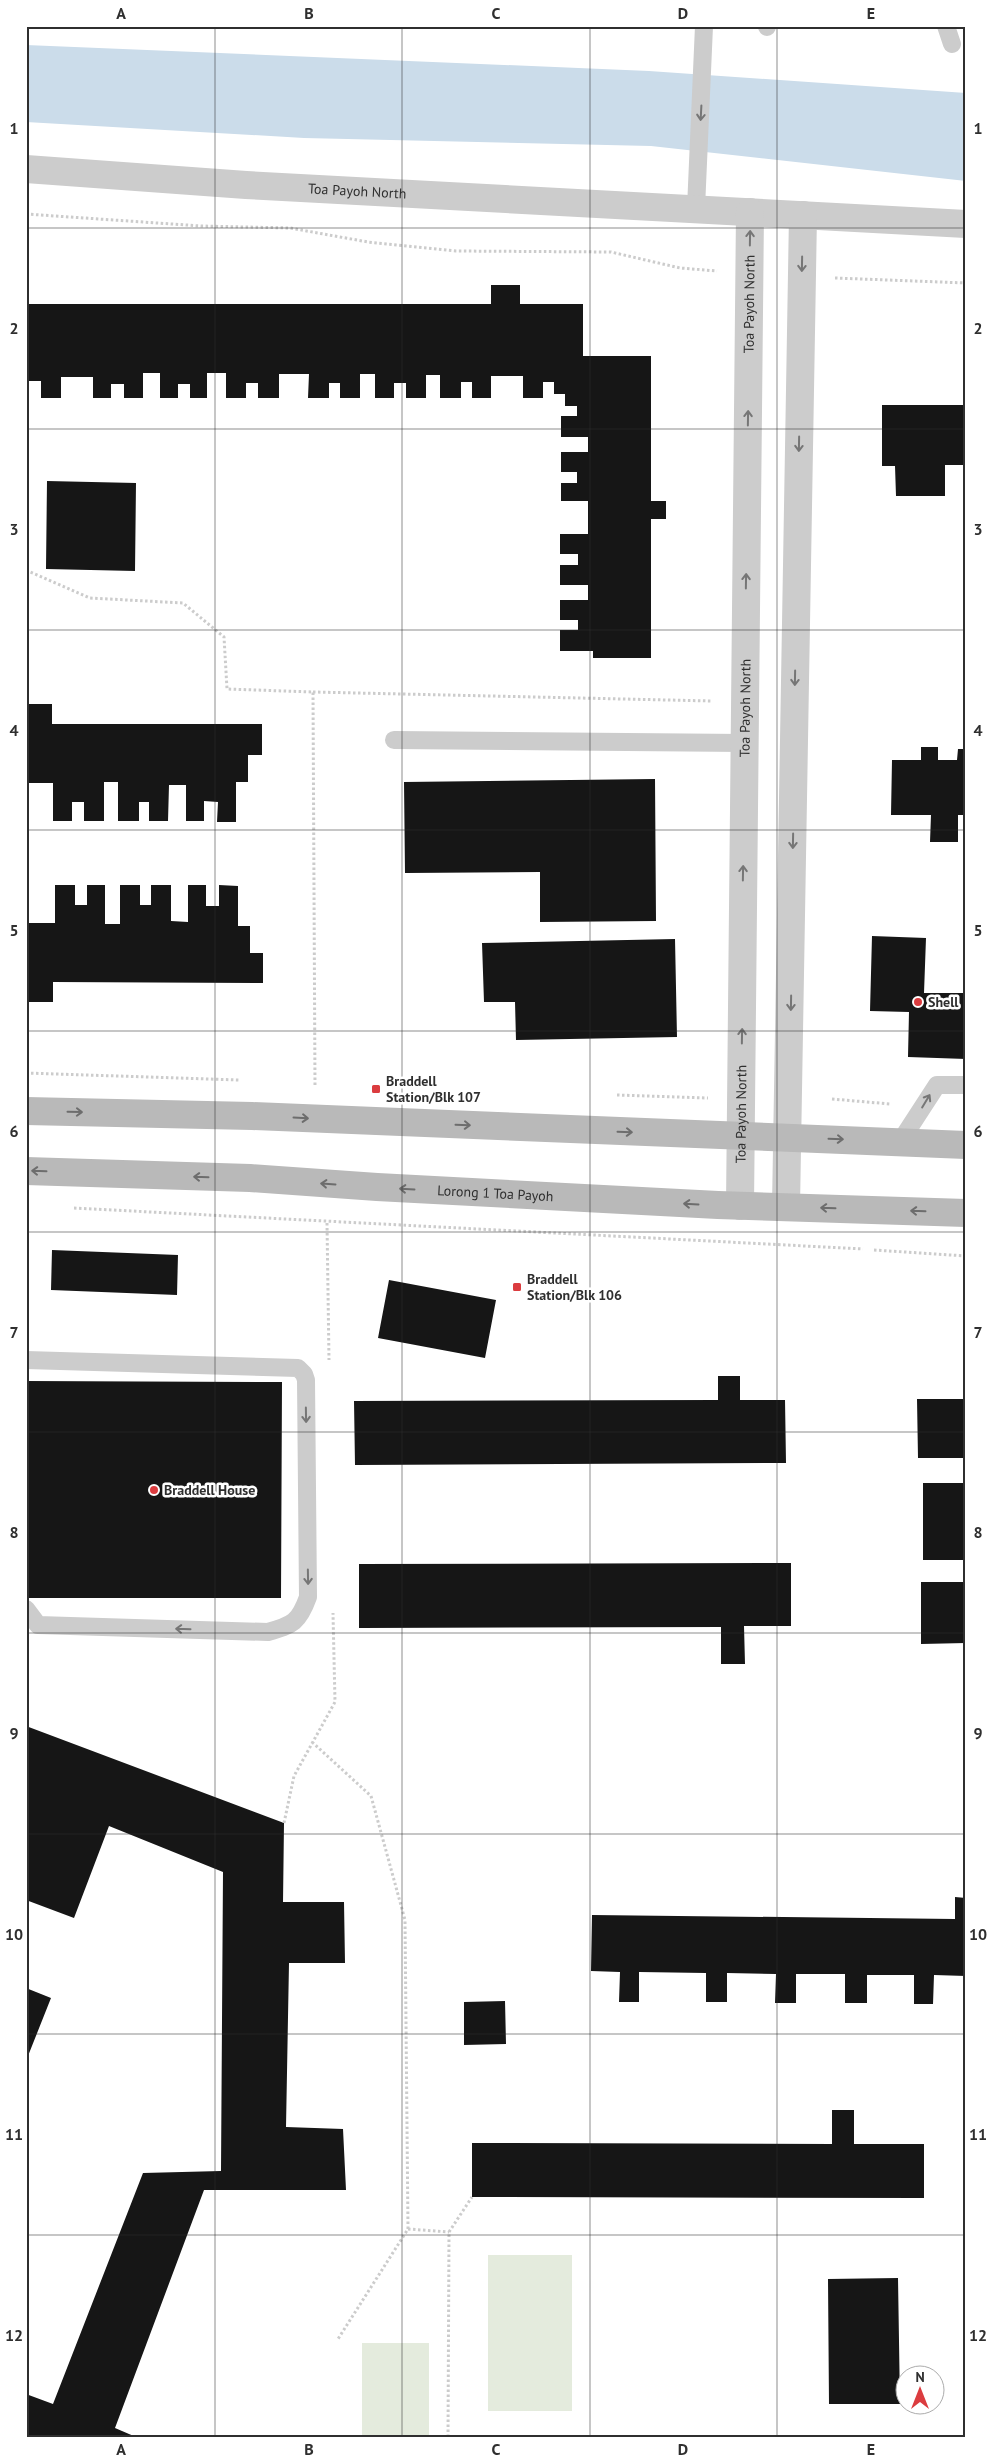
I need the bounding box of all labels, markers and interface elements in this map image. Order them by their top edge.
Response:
text: A [116,3,126,23]
text: B [304,3,314,23]
text: C [492,3,501,23]
text: D [678,3,688,23]
text: E [867,3,875,23]
one-way arrow [697,105,706,121]
text: 1 [9,118,19,138]
text: 1 [973,118,983,138]
street label: Toa Payoh North [308,179,407,203]
one-way arrow [745,231,755,247]
street label: Toa Payoh North [740,255,759,353]
one-way arrow [797,255,807,271]
text: 2 [9,318,19,338]
text: 2 [973,318,983,338]
one-way arrow [743,411,753,427]
one-way arrow [795,435,804,451]
text: 3 [9,519,19,539]
text: 3 [973,519,983,539]
one-way arrow [741,573,751,590]
street label: Toa Payoh North [736,659,755,757]
one-way arrow [790,670,800,686]
text: 4 [9,720,19,740]
text: 4 [973,720,983,740]
one-way arrow [788,832,798,849]
one-way arrow [738,866,748,882]
text: 5 [9,920,19,940]
text: 5 [973,920,983,940]
place label: Shell [928,993,959,1011]
one-way arrow [786,995,796,1011]
marker: Shell [912,996,924,1008]
one-way arrow [737,1028,747,1044]
street label: Toa Payoh North [731,1065,750,1163]
place label: Braddell Station/Blk 107 [386,1072,481,1106]
marker: Braddell Station/Blk 107 [370,1083,382,1095]
one-way arrow [921,1094,931,1108]
one-way arrow [67,1108,83,1117]
one-way arrow [292,1114,308,1123]
text: 6 [9,1121,19,1141]
one-way arrow [455,1121,471,1130]
text: 6 [973,1121,983,1141]
one-way arrow [617,1127,633,1137]
one-way arrow [828,1135,844,1144]
one-way arrow [31,1167,47,1176]
one-way arrow [194,1172,210,1181]
one-way arrow [320,1179,336,1188]
street label: Lorong 1 Toa Payoh [437,1181,554,1205]
one-way arrow [399,1184,415,1194]
one-way arrow [683,1199,700,1209]
one-way arrow [820,1203,836,1213]
one-way arrow [910,1206,926,1216]
place label: Braddell Station/Blk 106 [527,1270,622,1304]
marker: Braddell Station/Blk 106 [511,1281,523,1293]
text: 7 [9,1322,19,1342]
text: 7 [973,1322,983,1342]
one-way arrow [301,1406,311,1422]
place label: Braddell House [164,1481,255,1499]
marker: Braddell House [148,1484,160,1496]
text: 8 [9,1522,19,1542]
text: 8 [973,1522,983,1542]
one-way arrow [303,1568,313,1585]
one-way arrow [175,1625,191,1634]
text: 9 [9,1723,19,1743]
text: 9 [973,1723,983,1743]
text: 10 [5,1924,23,1944]
text: 10 [969,1924,987,1944]
text: 11 [5,2124,23,2144]
text: 11 [969,2124,987,2144]
text: 12 [5,2325,23,2345]
text: 12 [969,2325,987,2345]
north arrow [894,2366,944,2416]
text: N [915,2368,925,2386]
text: A [116,2439,126,2459]
text: B [304,2439,314,2459]
text: C [492,2439,501,2459]
text: D [678,2439,688,2459]
text: E [867,2439,875,2459]

